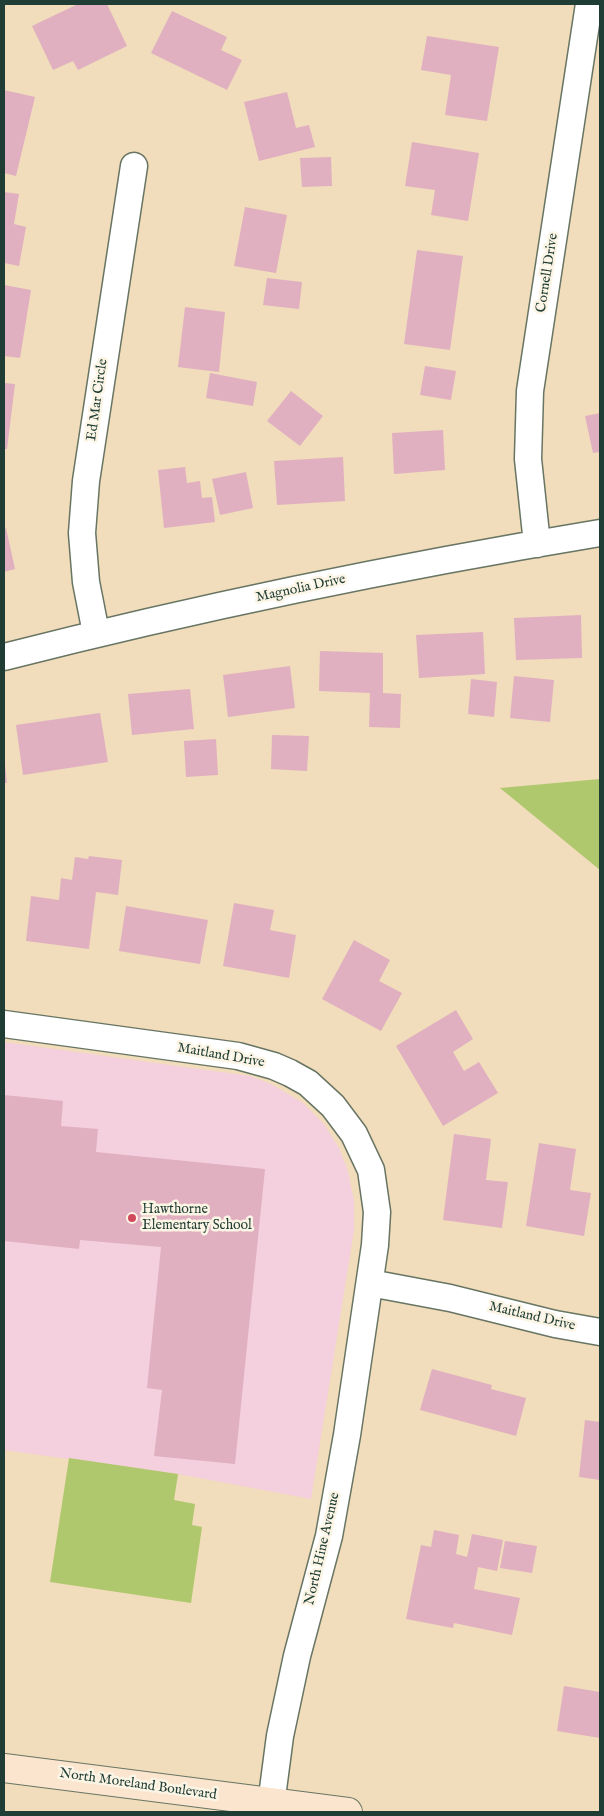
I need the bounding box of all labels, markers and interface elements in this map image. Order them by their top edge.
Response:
street label: Cornell Drive [533,232,563,314]
street label: Ed Mar Circle [84,358,112,442]
street label: Magnolia Drive [255,571,347,607]
street label: Maitland Drive [176,1040,266,1072]
place label: Hawthorne Elementary School [142,1202,252,1234]
marker: Hawthorne Elementary School [126,1212,138,1224]
street label: Maitland Drive [487,1299,577,1335]
street label: North Hine Avenue [302,1491,344,1607]
street label: North Moreland Boulevard [58,1766,218,1804]

